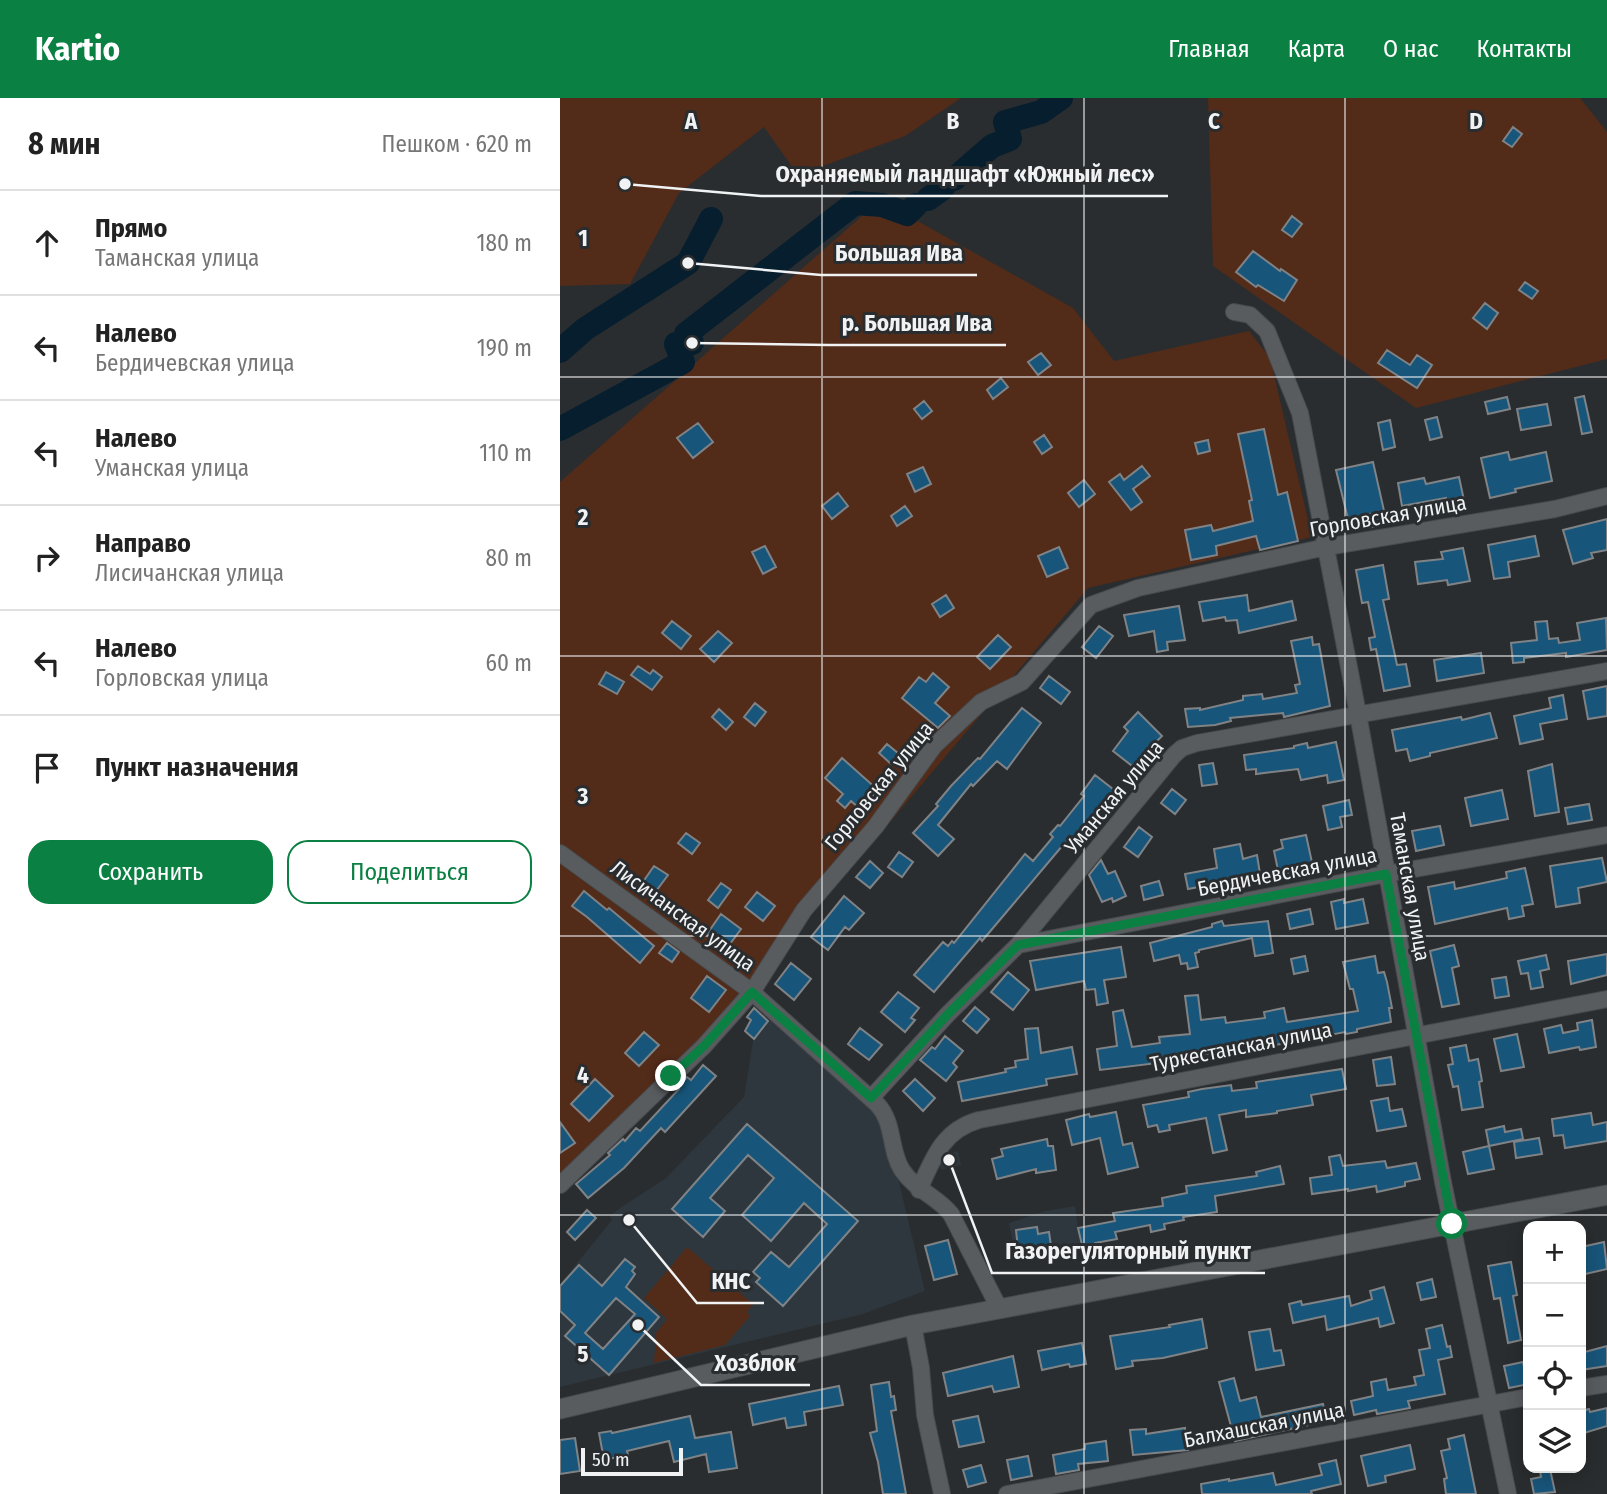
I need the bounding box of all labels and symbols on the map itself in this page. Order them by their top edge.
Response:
text: A [684,107,698,135]
text: B [947,107,960,135]
text: C [1208,107,1220,135]
text: D [1469,107,1483,135]
callout: Охраняемый ландшафт «Южный лес» [761,152,1168,196]
text: Охраняемый ландшафт «Южный лес» [776,160,1154,188]
text: 1 [578,224,588,252]
callout: Большая Ива [821,231,977,275]
text: Большая Ива [835,239,963,267]
callout: р. Большая Ива [828,301,1006,345]
text: р. Большая Ива [842,309,992,337]
street label: Горловская улица [1308,489,1468,543]
text: 2 [577,503,589,531]
street label: Горловская улица [819,716,939,856]
street label: Уманская улица [1058,735,1169,860]
text: 3 [577,782,589,810]
street label: Таманская улица [1384,811,1436,963]
street label: Бердичевская улица [1195,842,1379,902]
street label: Лисичанская улица [606,855,760,977]
street label: Туркестанская улица [1148,1017,1334,1077]
route end [655,1060,686,1091]
text: 4 [577,1061,589,1089]
route start [1436,1208,1467,1239]
callout: Газорегуляторный пункт [992,1229,1265,1273]
text: Газорегуляторный пункт [1005,1237,1252,1265]
callout: КНС [697,1259,764,1303]
text: КНС [711,1267,751,1295]
text: 5 [577,1340,589,1368]
callout: Хозблок [701,1341,810,1385]
text: Хозблок [713,1349,796,1377]
street label: Балхашская улица [1181,1397,1347,1453]
scale bar [581,1445,682,1477]

